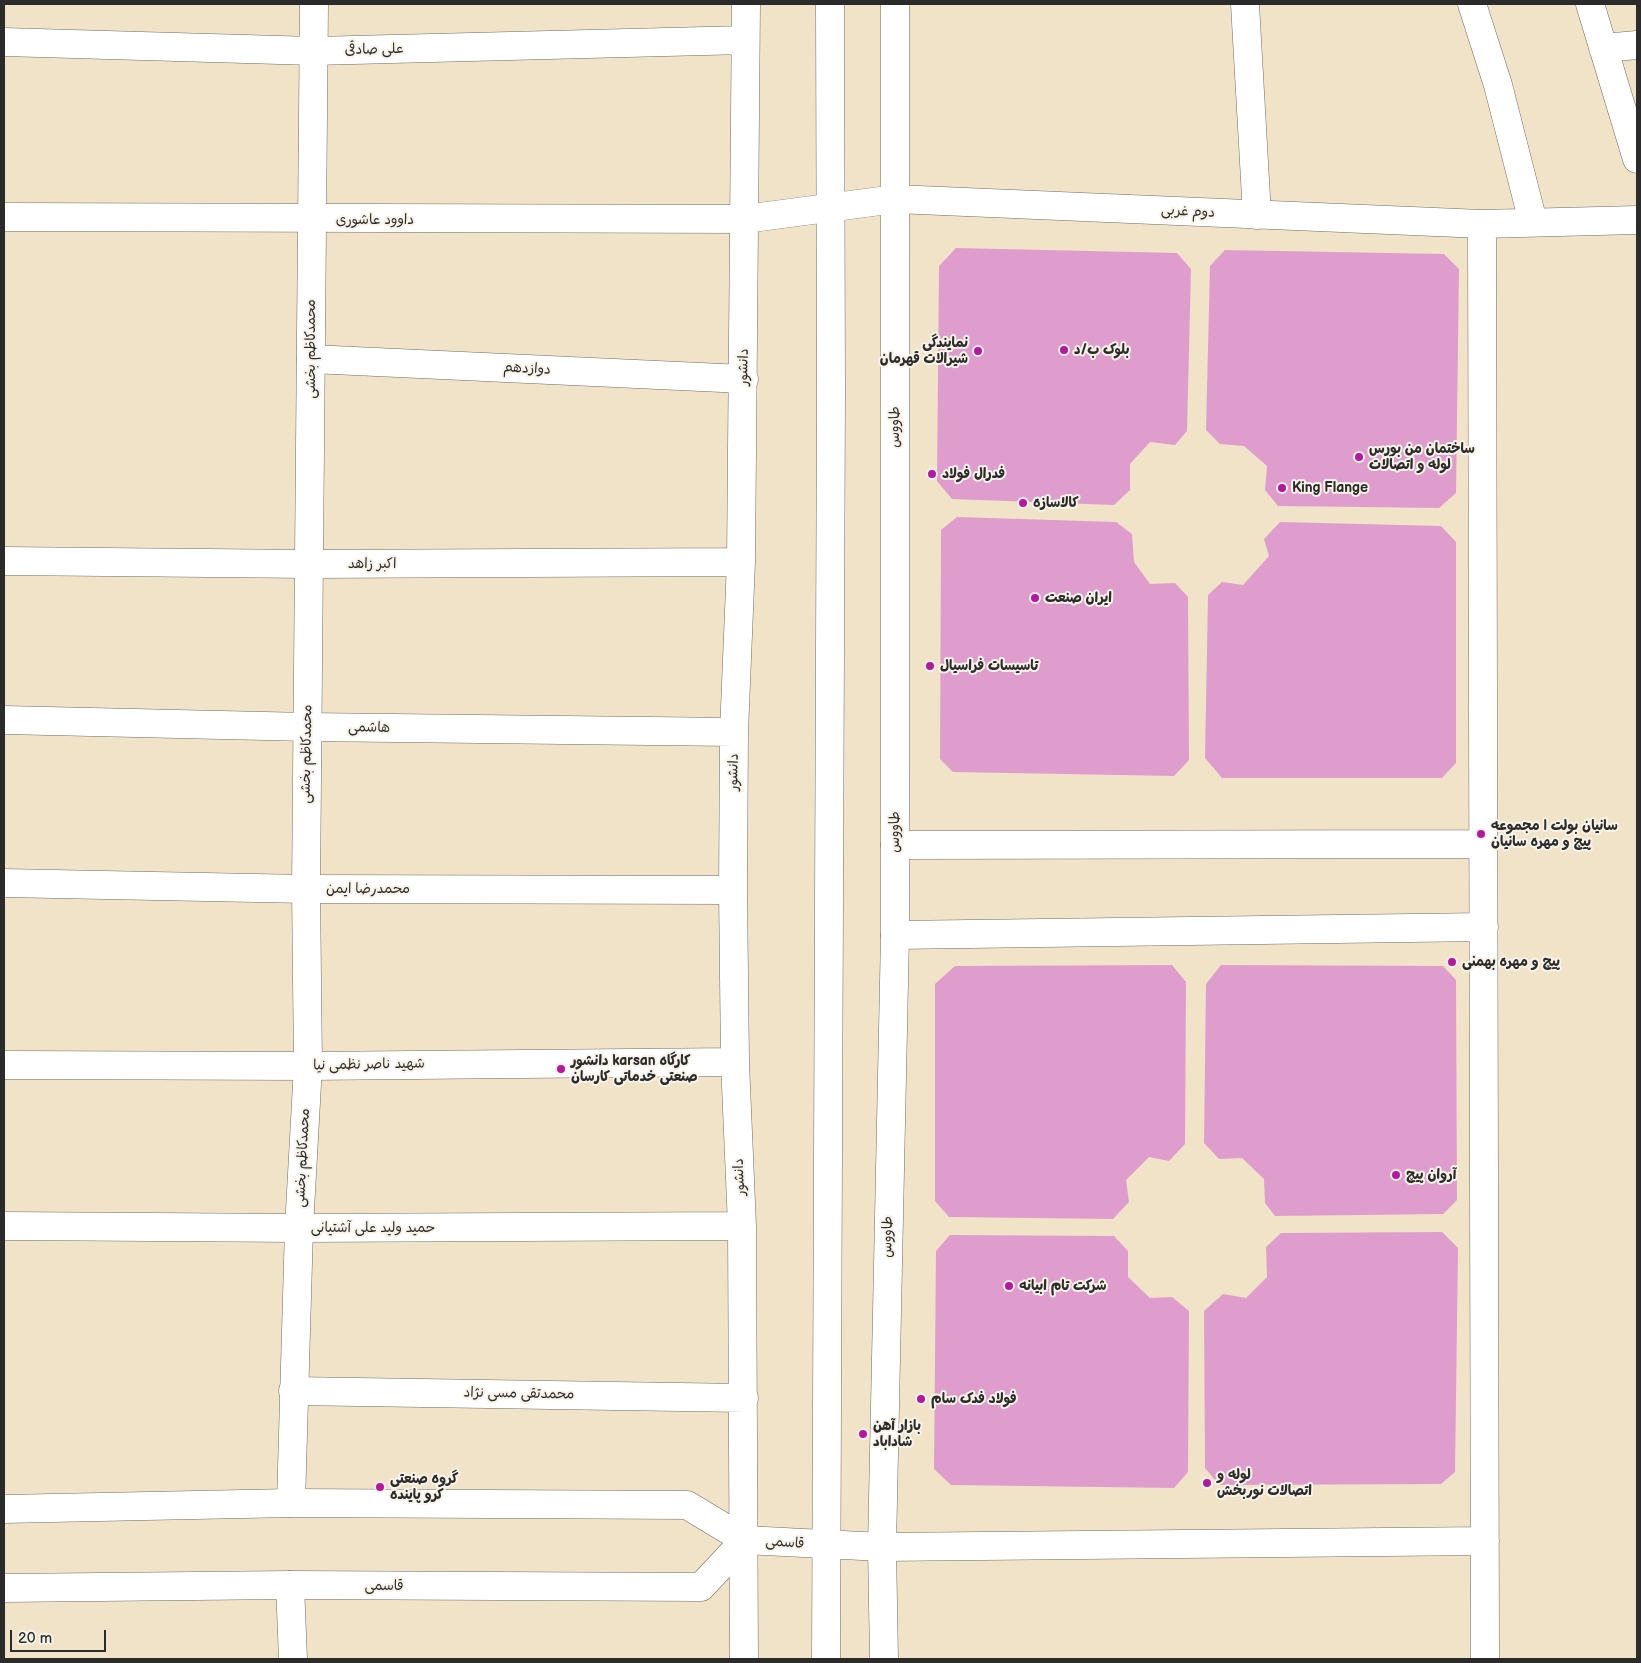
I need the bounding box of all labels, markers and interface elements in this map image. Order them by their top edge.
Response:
street label: علی صادقی [344,41,404,59]
street label: دوم غربی [1161,202,1215,222]
street label: داوود عاشوری [336,212,414,228]
street label: محمدکاظم بخشی [303,299,319,399]
place label: نمایندگی شیرالات قهرمان [880,335,968,368]
place label: بلوک ب/د [1074,342,1129,358]
marker: بلوک ب/د [1058,344,1070,356]
marker: نمایندگی شیرالات قهرمان [972,345,984,357]
street label: دانشور [735,348,753,386]
street label: دوازدهم [503,359,551,379]
street label: طاووس [887,406,903,448]
place label: ساختمان من بورس لوله و اتصالات [1369,441,1475,474]
marker: ساختمان من بورس لوله و اتصالات [1353,451,1365,463]
place label: فدرال فولاد [942,466,1005,482]
marker: فدرال فولاد [926,468,938,480]
place label: King Flange [1292,480,1368,496]
marker: King Flange [1276,482,1288,494]
place label: کالاسازه [1033,495,1079,511]
marker: کالاسازه [1017,497,1029,509]
street label: اکبر زاهد [348,556,396,572]
place label: ايران صنعت [1045,590,1112,606]
marker: ايران صنعت [1029,592,1041,604]
place label: تاسیسات فراسیال [940,658,1038,674]
marker: تاسیسات فراسیال [924,660,936,672]
street label: محمدکاظم بخشی [298,704,316,804]
street label: هاشمی [348,719,390,737]
street label: دانشور [725,753,743,791]
street label: طاووس [887,811,903,853]
place label: سانیان بولت | مجموعه پیچ و مهره سانیان [1491,818,1618,850]
marker: سانیان بولت | مجموعه پیچ و مهره سانیان [1475,828,1487,840]
street label: محمدرضا ایمن [326,881,410,897]
place label: پیچ و مهره بهمنی [1462,954,1560,970]
marker: پیچ و مهره بهمنی [1446,956,1458,968]
place label: دانشور karsan کارگاه صنعتی خدماتی کارسان [571,1053,697,1086]
street label: شهید ناصر نظمی نیا [313,1056,425,1074]
marker: دانشور karsan کارگاه صنعتی خدماتی کارسان [555,1063,567,1075]
street label: محمدکاظم بخشی [292,1108,314,1208]
street label: دانشور [731,1158,749,1196]
place label: آروان پیچ [1406,1167,1456,1183]
marker: آروان پیچ [1390,1169,1402,1181]
street label: طاووس [879,1216,897,1258]
street label: حمید ولید علی آشتیانی [311,1220,435,1236]
place label: شرکت تام ابیانه [1019,1278,1107,1294]
marker: شرکت تام ابیانه [1003,1280,1015,1292]
street label: محمدتقی مسی نژاد [464,1385,574,1403]
place label: فولاد فدک سام [931,1391,1017,1407]
marker: فولاد فدک سام [915,1393,927,1405]
place label: بازار آهن شاداباد [873,1418,921,1450]
marker: بازار آهن شاداباد [857,1428,869,1440]
place label: لوله و اتصالات نوربخش [1217,1467,1312,1500]
place label: گروه صنعتی کرو پاینده [390,1471,458,1504]
marker: لوله و اتصالات نوربخش [1201,1477,1213,1489]
marker: گروه صنعتی کرو پاینده [374,1481,386,1493]
street label: قاسمی [765,1533,805,1553]
street label: قاسمی [365,1578,403,1594]
scale bar [12,1620,109,1652]
text: 20 m [18,1629,52,1648]

